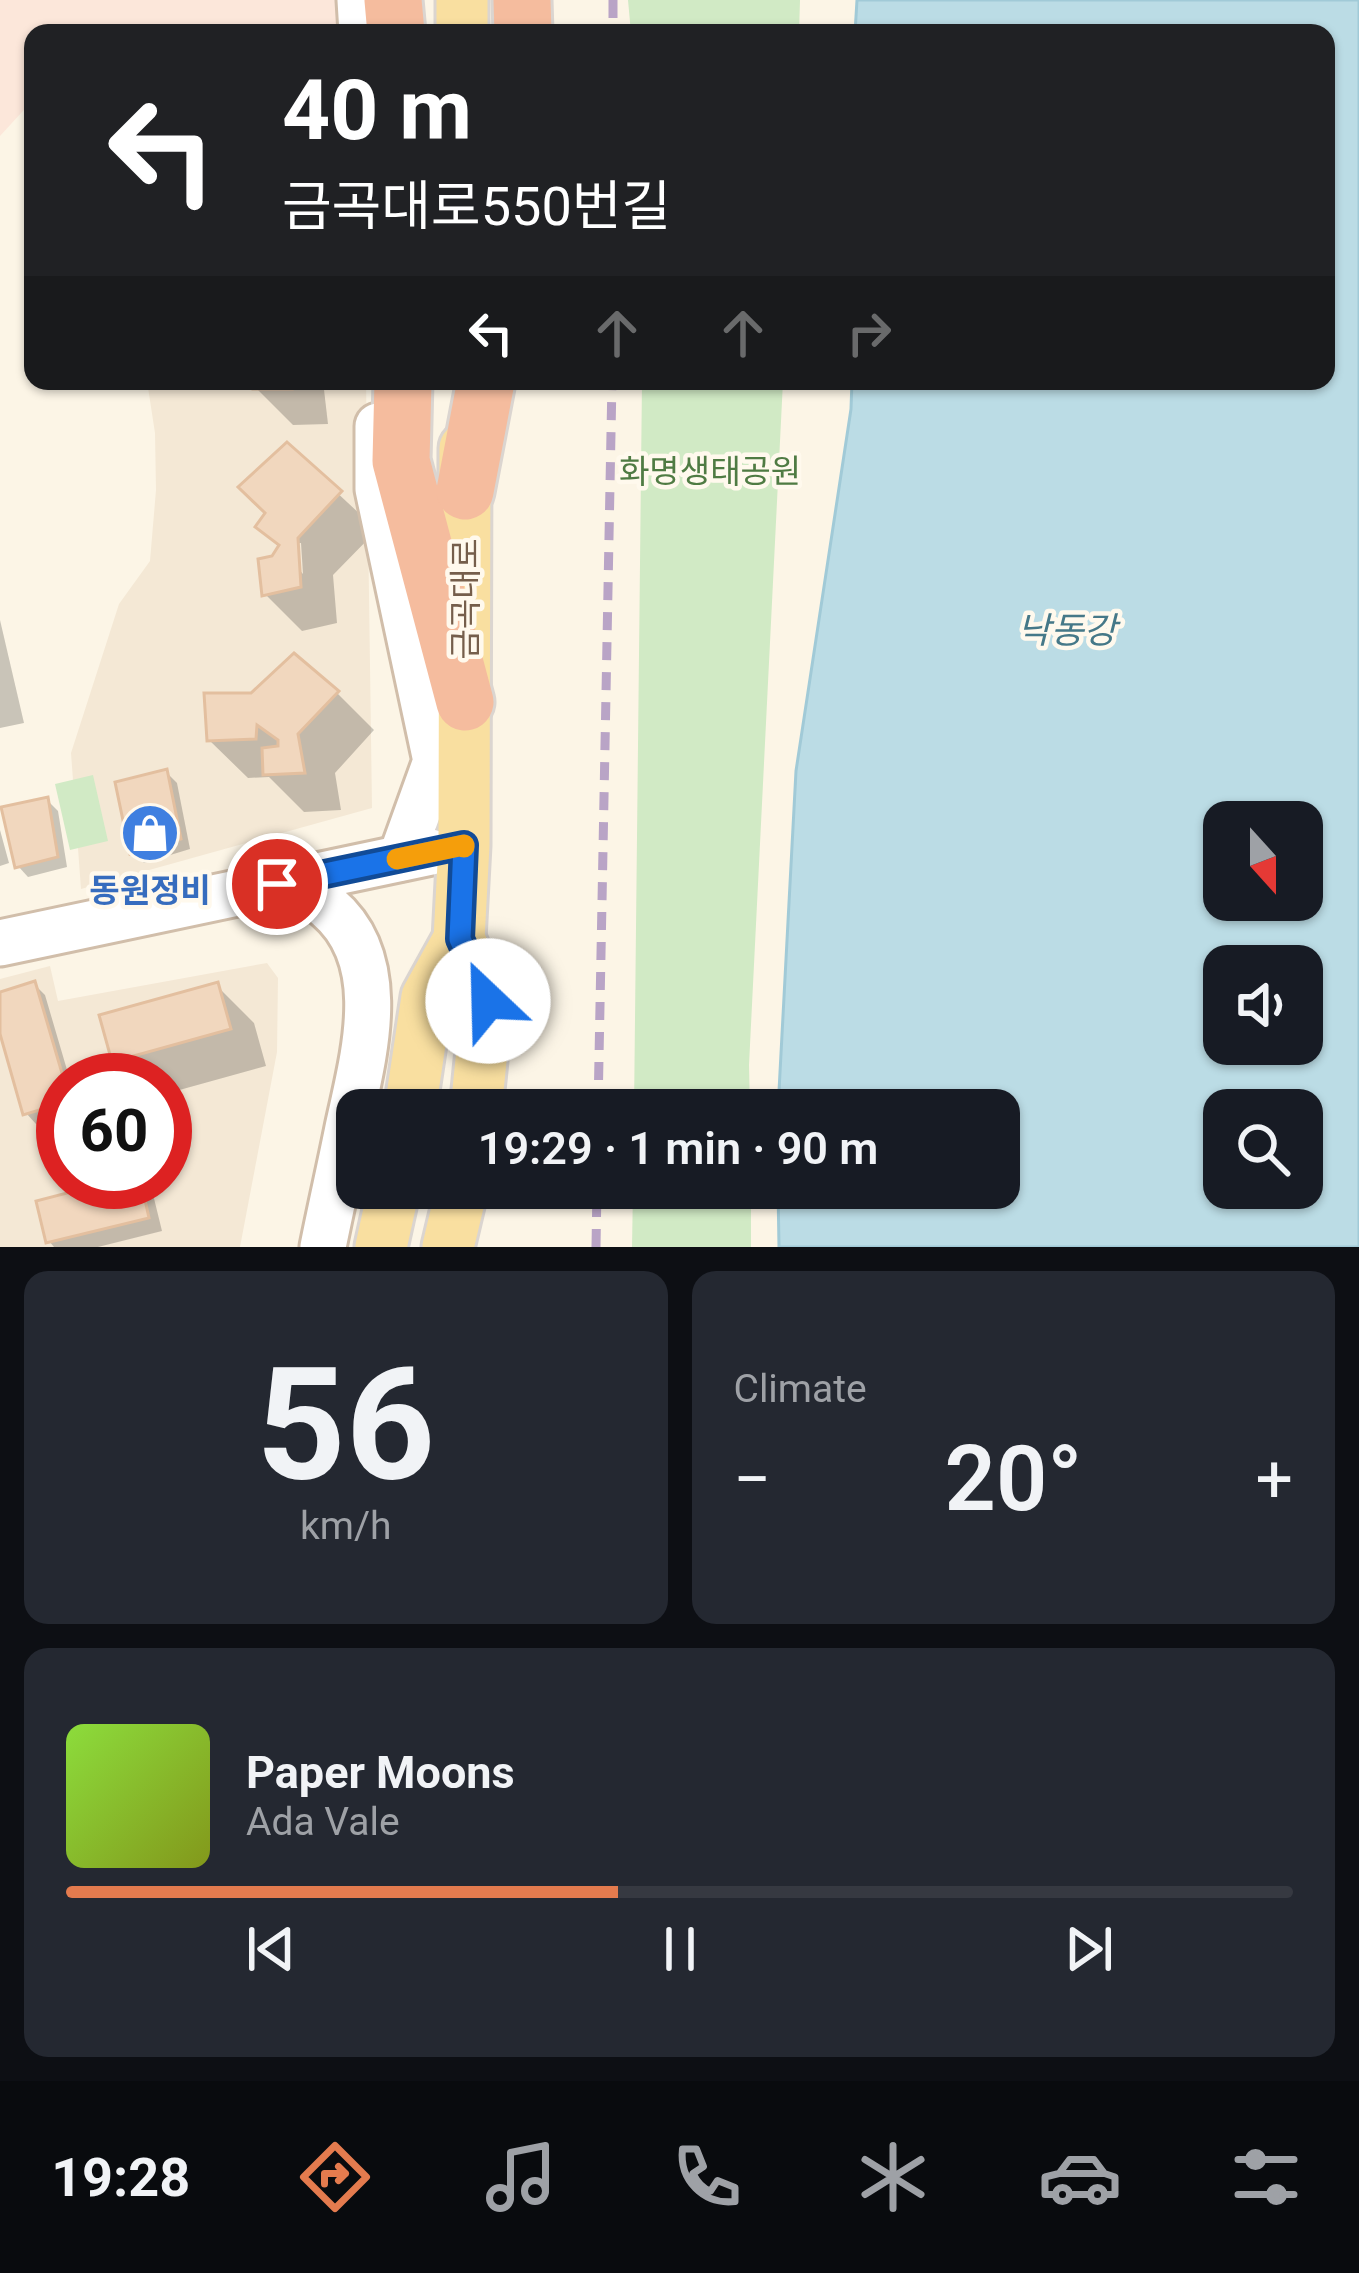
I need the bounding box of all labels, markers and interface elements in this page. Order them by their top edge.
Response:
text: 40 m [282,61,472,160]
icon: left [84,72,240,228]
text: 금곡대로550번길 [282,175,671,238]
icon: left [458,300,524,366]
icon: ahead [584,300,650,366]
icon: ahead [710,300,776,366]
icon: right [836,300,902,366]
park label: 화명생태공원 [619,452,801,491]
street label: 금곡대로 [446,538,485,660]
water label: 낙동강 [1017,610,1122,652]
north arrow [1203,801,1323,921]
map controls [1203,801,1323,1209]
shop icon: 동원정비 [119,802,181,864]
pin [226,833,328,935]
icon: arrive [244,851,310,917]
place label: 동원정비 [89,871,211,910]
position arrow [425,938,551,1064]
button: sound [1203,945,1323,1065]
speed limit sign: 60 [36,1053,192,1209]
button: search [1203,1089,1323,1209]
text: 19:29 · 1 min · 90 m [478,1122,878,1175]
text: 56 [256,1333,435,1516]
text: Climate [734,1366,867,1412]
text: 20° [945,1427,1082,1532]
text: − [734,1441,771,1518]
text: + [1256,1441,1293,1518]
text: km/h [300,1503,392,1549]
text: Paper Moons [246,1746,515,1799]
text: Ada Vale [246,1799,400,1845]
icon: previous [238,1916,304,1982]
icon: pause [647,1916,713,1982]
icon: next [1056,1916,1122,1982]
icon: directions [293,2135,377,2219]
icon: music [479,2135,563,2219]
icon: phone [665,2135,749,2219]
icon: climate [851,2135,935,2219]
icon: car [1038,2135,1122,2219]
icon: filters [1224,2135,1308,2219]
text: 19:28 [51,2146,190,2209]

